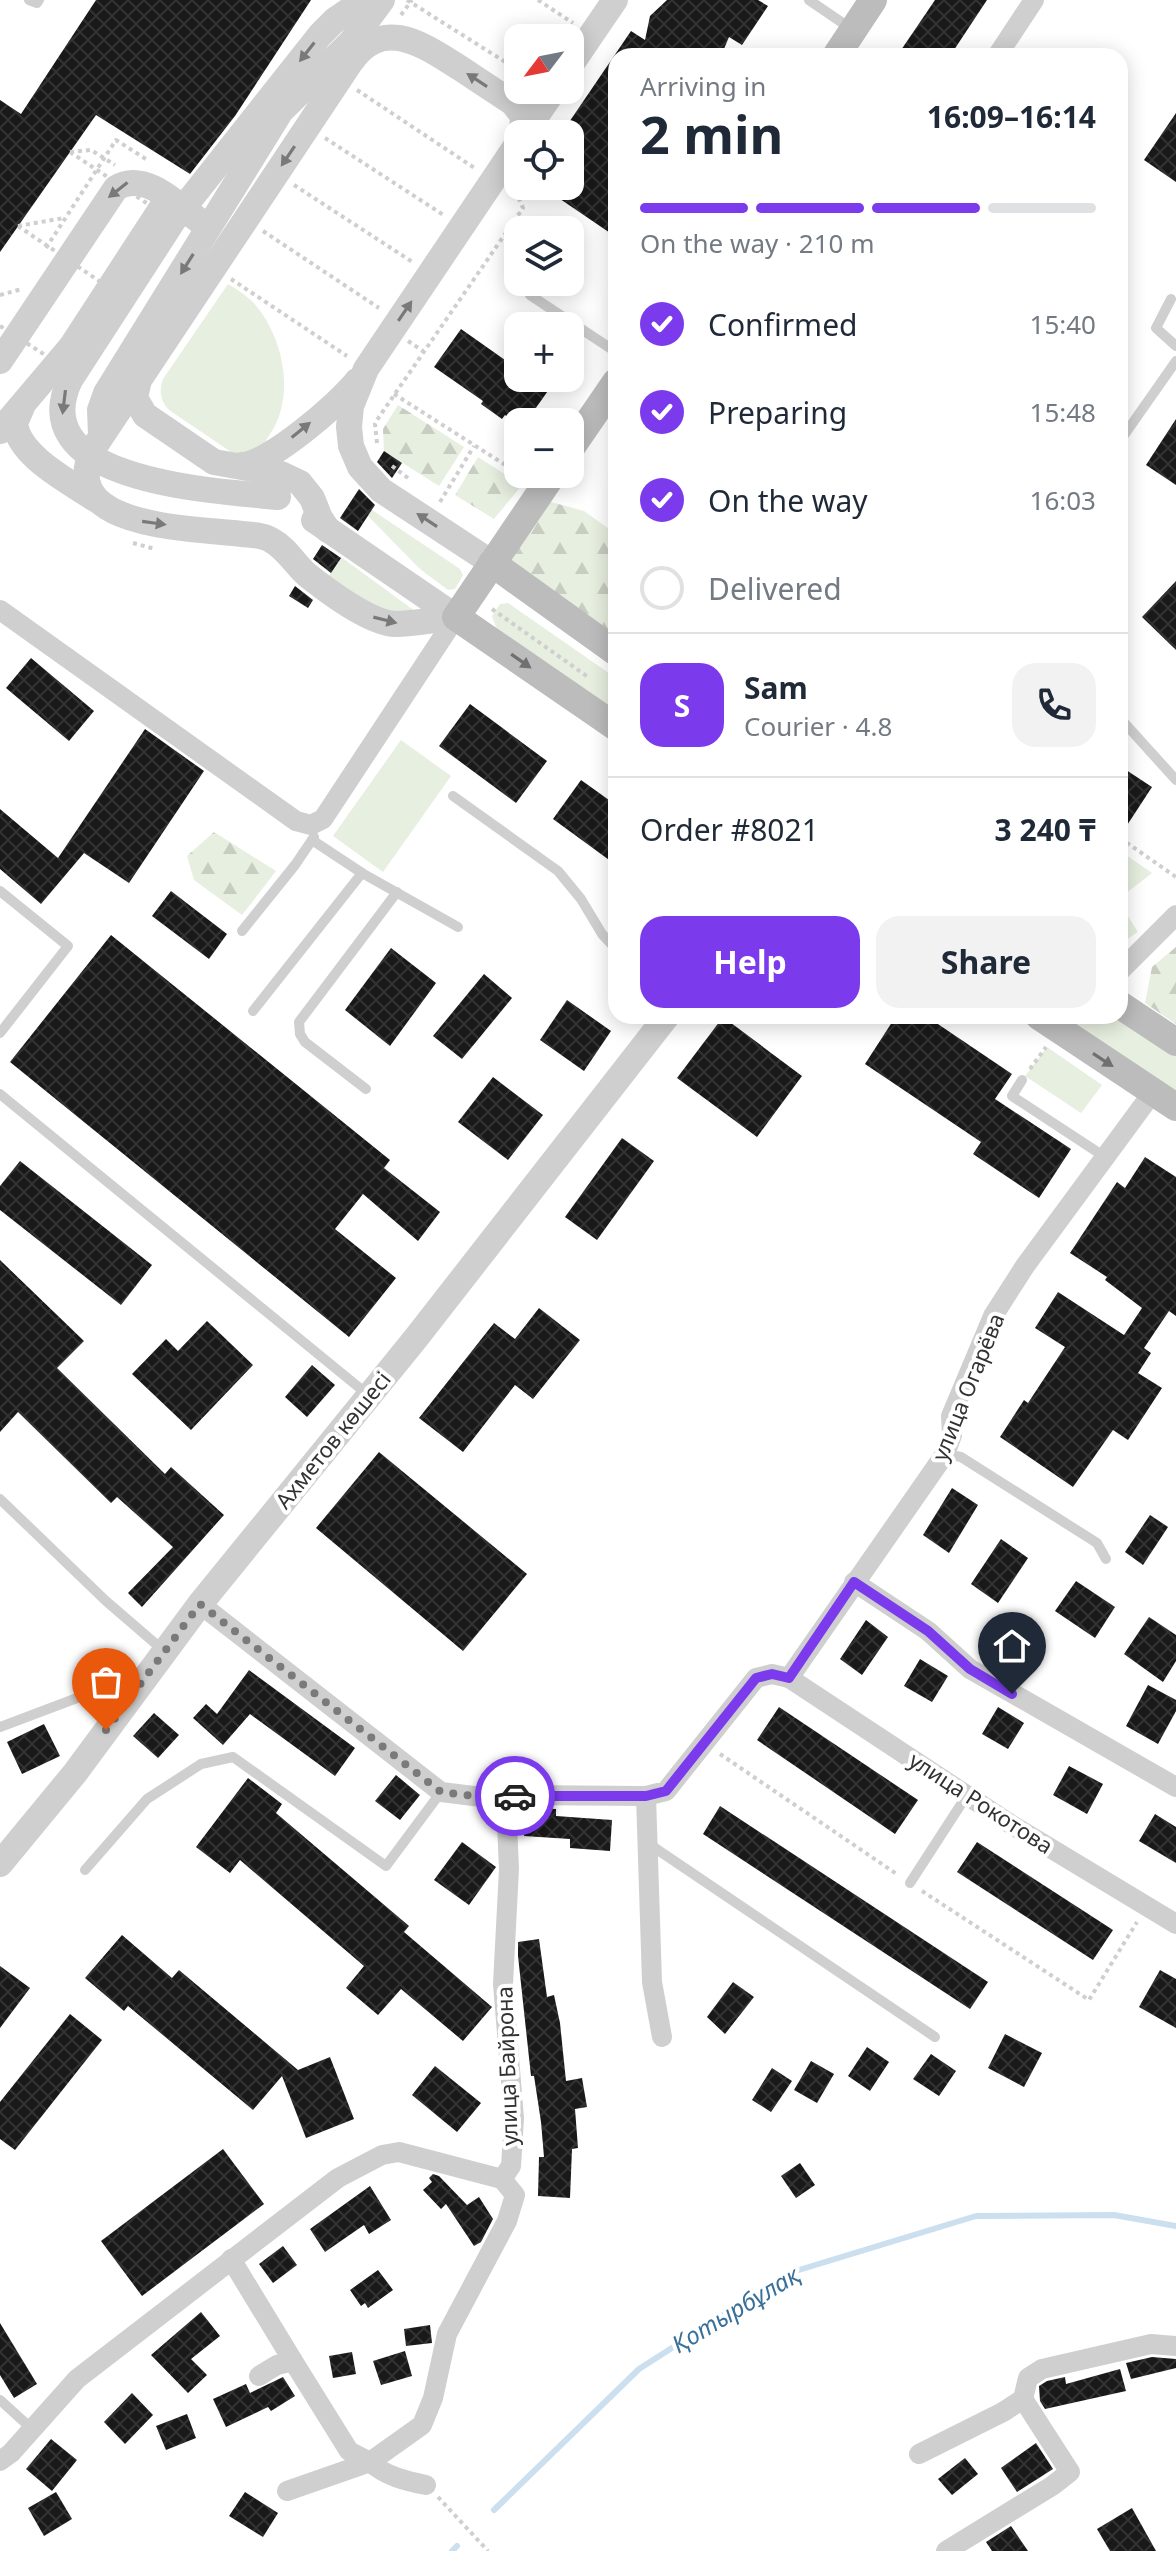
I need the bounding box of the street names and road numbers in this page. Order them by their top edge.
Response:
street label: улица Огарёва [924,1308,1010,1465]
street label: Ахметов көшесі [268,1365,397,1514]
street label: улица Рокотова [904,1744,1059,1860]
street label: улица Байрона [488,1986,524,2146]

